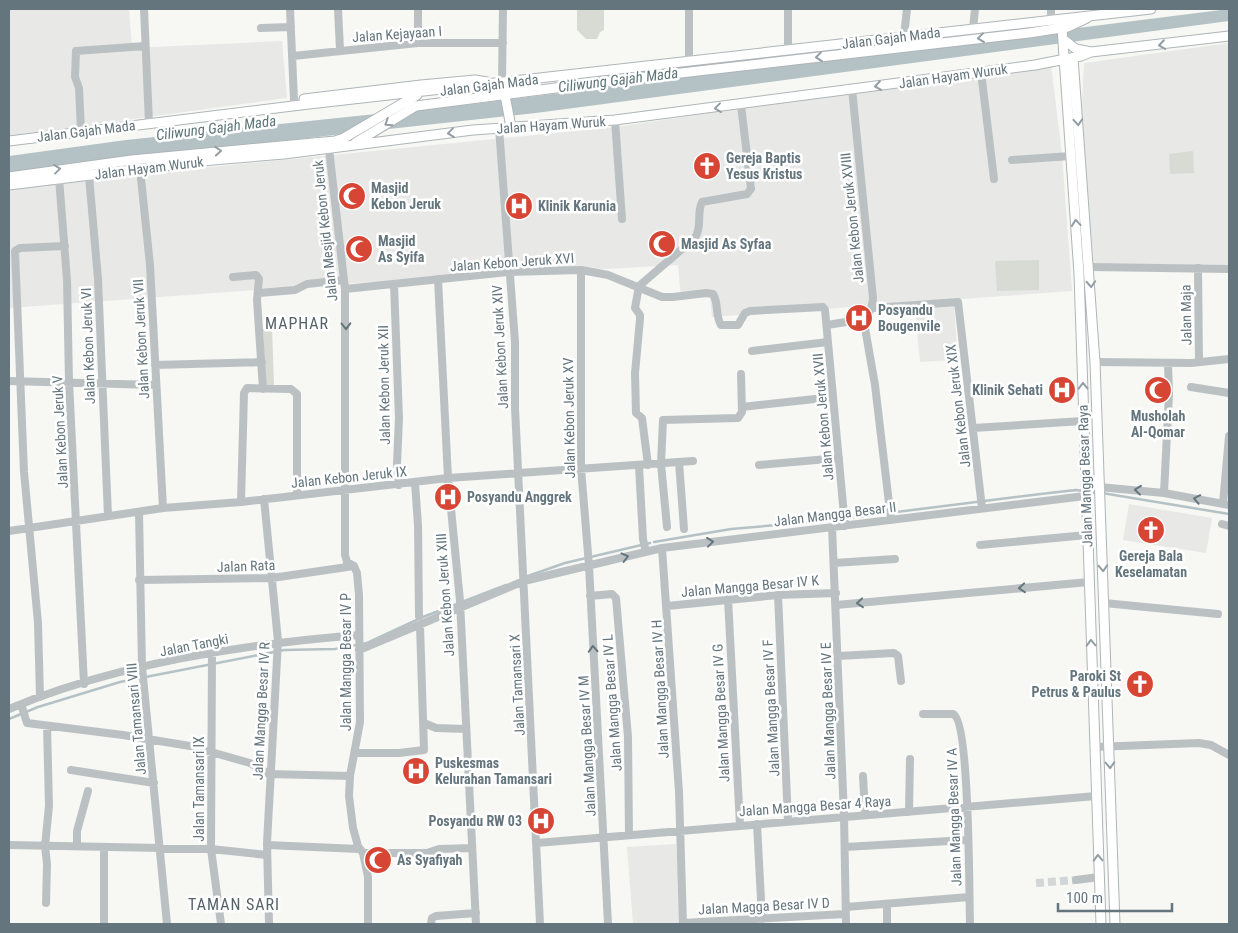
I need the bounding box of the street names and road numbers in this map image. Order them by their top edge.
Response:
street label: Jalan Kejayaan I [352,23,442,45]
street label: Jalan Gajah Mada [841,24,941,52]
street label: Jalan Hayam Wuruk [898,60,1009,92]
street label: Jalan Gajah Mada [439,71,539,99]
street label: Jalan Hayam Wuruk [496,113,607,137]
street label: Jalan Gajah Mada [36,117,136,145]
street label: Jalan Kebon Jeruk XVIII [837,152,867,284]
street label: Jalan Hayam Wuruk [94,153,205,183]
street label: Jalan Mesjid Kebon Jeruk [310,159,340,302]
street label: Jalan Kebon Jeruk XVI [449,250,575,274]
street label: Jalan Kebon Jeruk VII [130,279,152,399]
street label: Jalan Kebon Jeruk XIV [489,284,511,409]
street label: Jalan Maja [1177,285,1195,345]
street label: Jalan Kebon Jeruk VI [78,287,98,405]
street label: Jalan Kebon Jeruk XII [375,325,393,445]
street label: Jalan Kebon Jeruk XIX [942,343,974,469]
street label: Jalan Kebon Jeruk XVII [809,353,837,481]
street label: Jalan Kebon Jeruk XV [560,357,578,479]
street label: Jalan Kebon Jeruk V [49,375,71,489]
street label: Jalan Mangga Besar Raya [1075,405,1095,547]
street label: Jalan Kebon Jeruk IX [290,463,408,491]
street label: Jalan Mangga Besar II [773,499,897,529]
street label: Jalan Kebon Jeruk XIII [433,533,457,657]
street label: Jalan Rata [217,557,275,575]
street label: Jalan Mangga Besar IV K [680,572,820,600]
street label: Jalan Mangga Besar IV P [338,593,354,731]
street label: Jalan Mangga Besar IV H [648,619,672,759]
street label: Jalan Tangki [158,631,230,659]
street label: Jalan Tamansari X [506,633,528,736]
street label: Jalan Mangga Besar IV L [599,634,625,772]
street label: Jalan Mangga Besar IV F [759,639,783,777]
street label: Jalan Mangga Besar IV R [249,641,273,780]
street label: Jalan Mangga Besar IV E [818,642,838,780]
street label: Jalan Mangga Besar IV G [709,643,733,783]
street label: Jalan Tamansari VIII [123,662,149,776]
street label: Jalan Mangga Besar IV M [575,675,599,817]
street label: Jalan Tamansari IX [191,736,207,842]
street label: Jalan Mangga Besar IV A [944,747,964,887]
street label: Jalan Mangga Besar 4 Raya [738,793,892,819]
street label: Jalan Magga Besar IV D [698,895,830,917]

